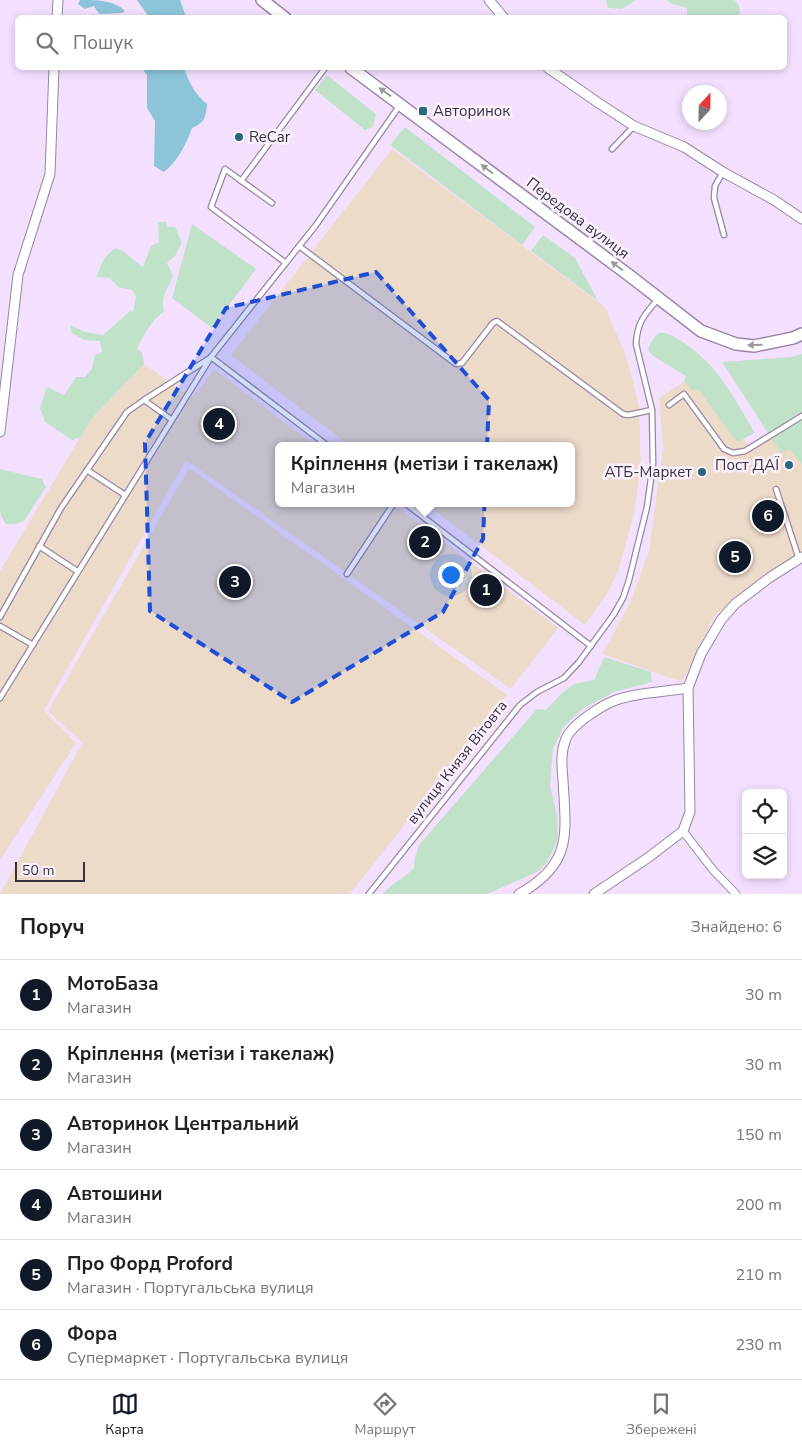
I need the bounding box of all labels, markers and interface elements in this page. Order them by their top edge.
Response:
search box [15,15,787,70]
icon: search [33,29,61,57]
text: Пошук [73,30,133,56]
north arrow [682,85,727,130]
one-way arrow [378,87,392,97]
place label: Авторинок [433,101,510,121]
marker: Авторинок [417,105,429,117]
place label: ReCar [249,127,291,147]
marker: ReCar [233,131,245,143]
one-way arrow [481,163,494,174]
street label: Передова вулиця [522,173,634,263]
one-way arrow [610,261,624,271]
one-way arrow [747,341,763,349]
pin: 4 [203,405,235,443]
popup [275,442,575,507]
text: Кріплення (метізи і такелаж) [291,451,559,477]
place label: Пост ДАЇ [715,455,779,475]
marker: Пост ДАЇ [783,459,795,471]
place label: АТБ-Маркет [605,462,692,482]
marker: АТБ-Маркет [696,466,708,478]
text: Магазин [291,477,355,499]
pin: 6 [752,497,784,535]
pin: 2 [409,523,441,561]
pin: 5 [719,538,751,576]
your location [438,562,464,588]
pin: 3 [219,563,251,601]
pin: 1 [470,571,502,609]
street label: вулиця Князя Вітовта [402,696,512,828]
map controls [742,789,787,879]
button: locate [742,789,787,834]
button: layers [742,834,787,879]
scale bar [15,859,85,882]
text: 50 m [22,861,54,880]
text: Поруч [20,913,85,941]
text: Знайдено: 6 [690,916,782,938]
text: МотоБаза [67,971,159,997]
text: 1 [31,984,41,1006]
text: 30 m [745,984,782,1006]
text: Магазин [67,997,132,1019]
text: Кріплення (метізи і такелаж) [67,1041,335,1067]
text: 2 [31,1054,41,1076]
text: 30 m [745,1054,782,1076]
text: Магазин [67,1067,132,1089]
text: Авторинок Центральний [67,1111,299,1137]
text: 3 [31,1124,41,1146]
text: 150 m [735,1124,782,1146]
text: Магазин [67,1137,132,1159]
text: Автошини [67,1181,163,1207]
text: 4 [31,1194,41,1216]
text: 200 m [735,1194,782,1216]
text: Магазин [67,1207,132,1229]
text: Про Форд Proford [67,1251,233,1277]
text: 5 [31,1264,41,1286]
text: 210 m [735,1264,782,1286]
text: Магазин · Португальська вулиця [67,1277,314,1299]
text: Фора [67,1321,117,1347]
text: 6 [31,1334,41,1356]
text: 230 m [735,1334,782,1356]
text: Супермаркет · Португальська вулиця [67,1347,348,1369]
tab: Карта [105,1390,144,1439]
tab: Маршрут [355,1390,415,1439]
tab: Збережені [626,1390,697,1439]

